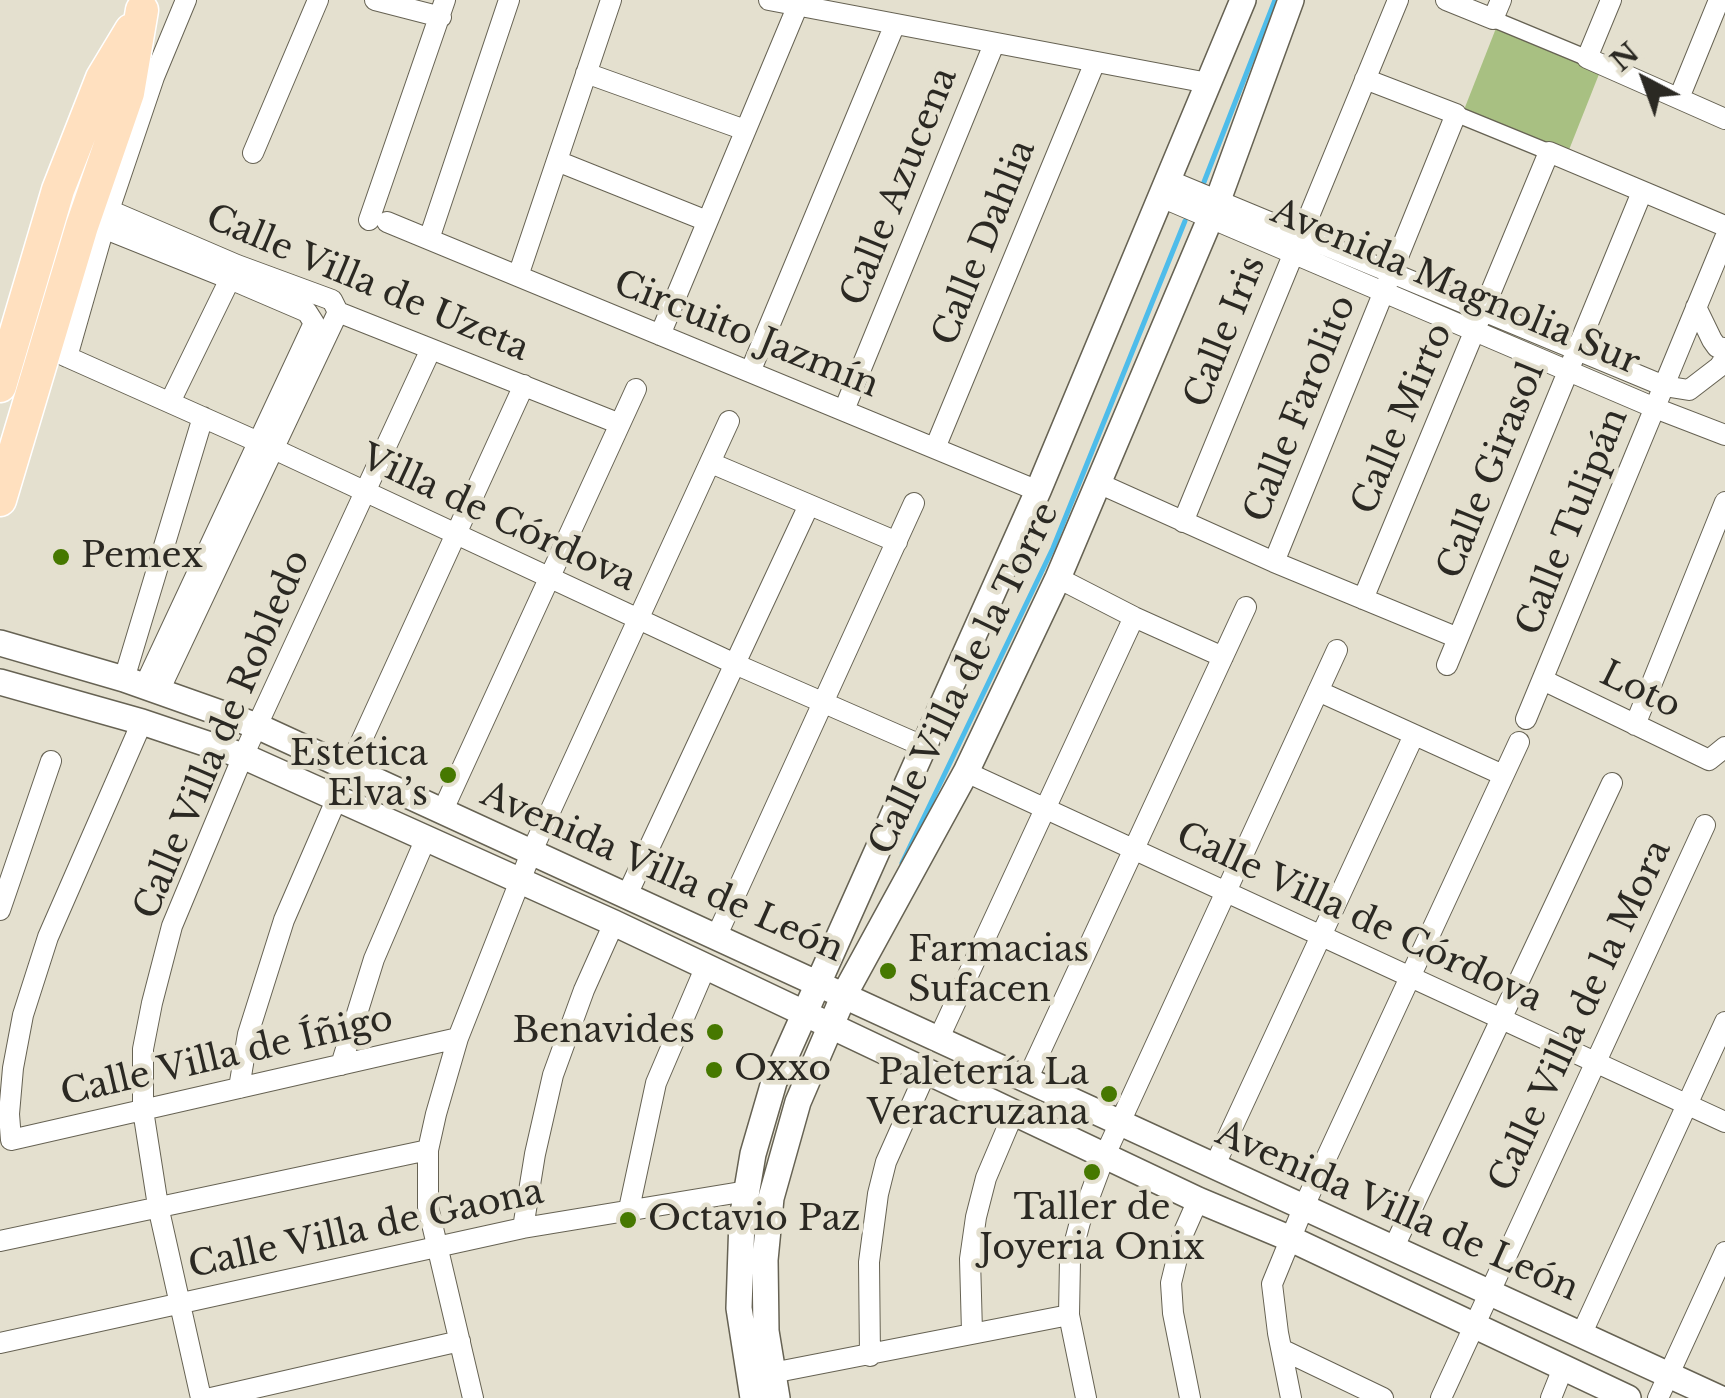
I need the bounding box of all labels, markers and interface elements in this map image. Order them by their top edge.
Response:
north arrow [1595,30,1695,130]
text: N [1604,35,1646,79]
street label: Calle Azucena [833,62,967,312]
street label: Calle Dahlia [925,134,1045,352]
street label: Avenida Magnolia Sur [1265,191,1645,385]
street label: Calle Villa de Uzeta [199,197,535,371]
street label: Calle Iris [1177,250,1275,414]
street label: Circuito Jazmín [608,263,884,407]
street label: Calle Farolito [1236,290,1366,528]
street label: Calle Mirto [1344,317,1462,521]
street label: Calle Girasol [1430,357,1554,585]
street label: Calle Tulipán [1508,403,1638,641]
street label: Villa de Córdova [354,437,642,601]
street label: Calle Villa de la Torre [861,496,1069,862]
place label: Pemex [81,536,203,578]
street label: Calle Villa de Robledo [126,544,320,926]
marker: Pemex [50,546,72,568]
street label: Loto [1593,654,1687,728]
place label: Estética Elva’s [290,734,428,816]
marker: Estética Elva’s [437,764,459,786]
street label: Avenida Villa de León [474,774,850,972]
street label: Calle Villa de Córdova [1169,815,1549,1021]
street label: Calle Villa de la Mora [1481,834,1681,1198]
place label: Farmacias Sufacen [908,930,1089,1012]
marker: Farmacias Sufacen [877,960,899,982]
street label: Calle Villa de Íñigo [57,998,397,1116]
place label: Benavides [512,1011,695,1053]
marker: Benavides [704,1021,726,1043]
place label: Oxxo [734,1049,831,1091]
place label: Paletería La Veracruzana [867,1053,1089,1135]
marker: Oxxo [703,1059,725,1081]
marker: Paletería La Veracruzana [1098,1083,1120,1105]
street label: Avenida Villa de León [1209,1113,1585,1311]
marker: Taller de Joyeria Onix [1081,1161,1103,1183]
street label: Calle Villa de Gaona [185,1172,547,1288]
place label: Taller de Joyeria Onix [979,1188,1205,1270]
place label: Octavio Paz [648,1199,861,1241]
marker: Octavio Paz [617,1209,639,1231]

